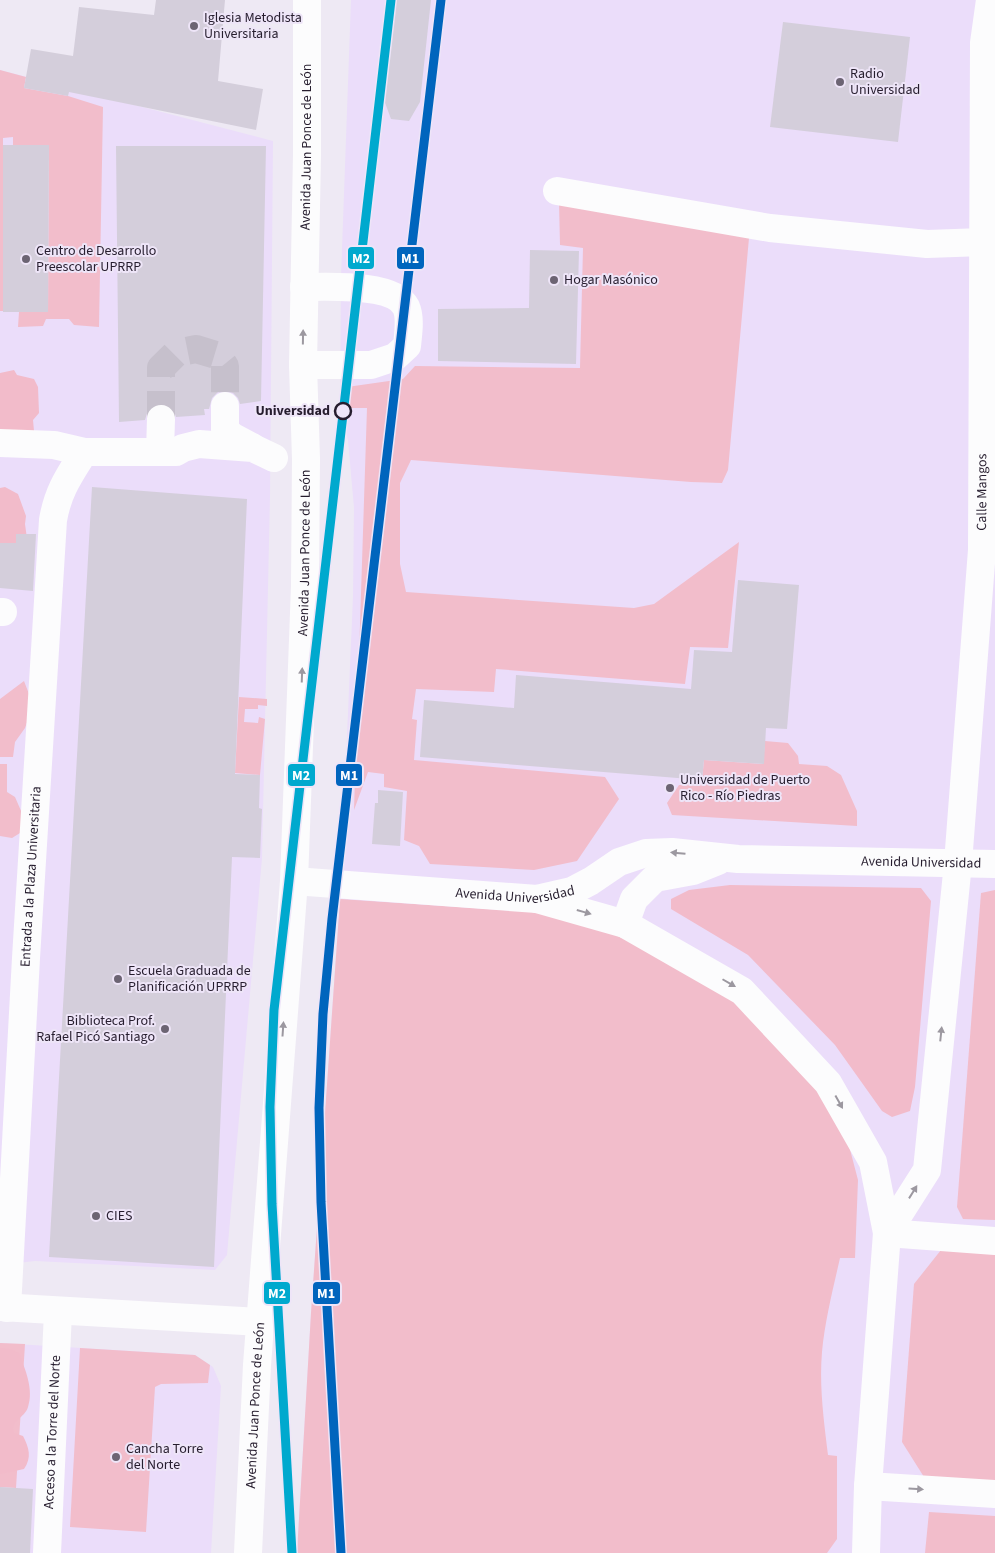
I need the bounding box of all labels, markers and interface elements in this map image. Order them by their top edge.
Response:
place label: Iglesia Metodista Universitaria [204,8,302,44]
marker: Iglesia Metodista Universitaria [188,20,200,32]
street label: Avenida Juan Ponce de León [296,64,317,230]
place label: Radio Universidad [850,64,920,100]
marker: Radio Universidad [834,76,846,88]
place label: Centro de Desarrollo Preescolar UPRRP [36,241,156,277]
line badge: M2 [347,246,375,270]
line badge: M1 [396,246,425,270]
text: M2 [352,249,370,269]
text: M1 [401,249,419,269]
marker: Centro de Desarrollo Preescolar UPRRP [20,253,32,265]
place label: Hogar Masónico [564,270,658,290]
marker: Hogar Masónico [548,274,560,286]
one-way arrow [299,329,307,345]
place label: Universidad [255,401,330,421]
marker: Universidad [334,402,352,420]
street label: Calle Mangos [972,453,992,531]
street label: Avenida Juan Ponce de León [293,469,316,637]
one-way arrow [298,666,306,682]
line badge: M2 [287,763,316,787]
line badge: M1 [335,763,363,787]
text: M2 [292,766,310,786]
text: M1 [340,766,358,786]
place label: Universidad de Puerto Rico - Río Piedras [680,770,810,806]
marker: Universidad de Puerto Rico - Río Piedras [664,782,676,794]
street label: Entrada a la Plaza Universitaria [16,786,47,968]
one-way arrow [670,848,686,856]
street label: Avenida Universidad [861,851,981,874]
street label: Avenida Universidad [455,881,577,909]
one-way arrow [577,909,592,917]
place label: Escuela Graduada de Planificación UPRRP [128,961,251,997]
marker: Escuela Graduada de Planificación UPRRP [112,973,124,985]
one-way arrow [723,979,736,988]
place label: Biblioteca Prof. Rafael Picó Santiago [36,1011,155,1047]
one-way arrow [279,1021,287,1037]
marker: Biblioteca Prof. Rafael Picó Santiago [159,1023,171,1035]
one-way arrow [937,1026,945,1042]
one-way arrow [835,1094,843,1109]
one-way arrow [908,1185,918,1198]
place label: CIES [106,1206,133,1226]
marker: CIES [90,1210,102,1222]
line badge: M2 [263,1281,291,1305]
line badge: M1 [312,1281,341,1305]
text: M2 [268,1284,286,1304]
text: M1 [317,1284,335,1304]
street label: Avenida Juan Ponce de León [241,1321,270,1489]
street label: Acceso a la Torre del Norte [39,1355,66,1510]
place label: Cancha Torre del Norte [126,1439,203,1475]
marker: Cancha Torre del Norte [110,1451,122,1463]
one-way arrow [909,1486,925,1494]

